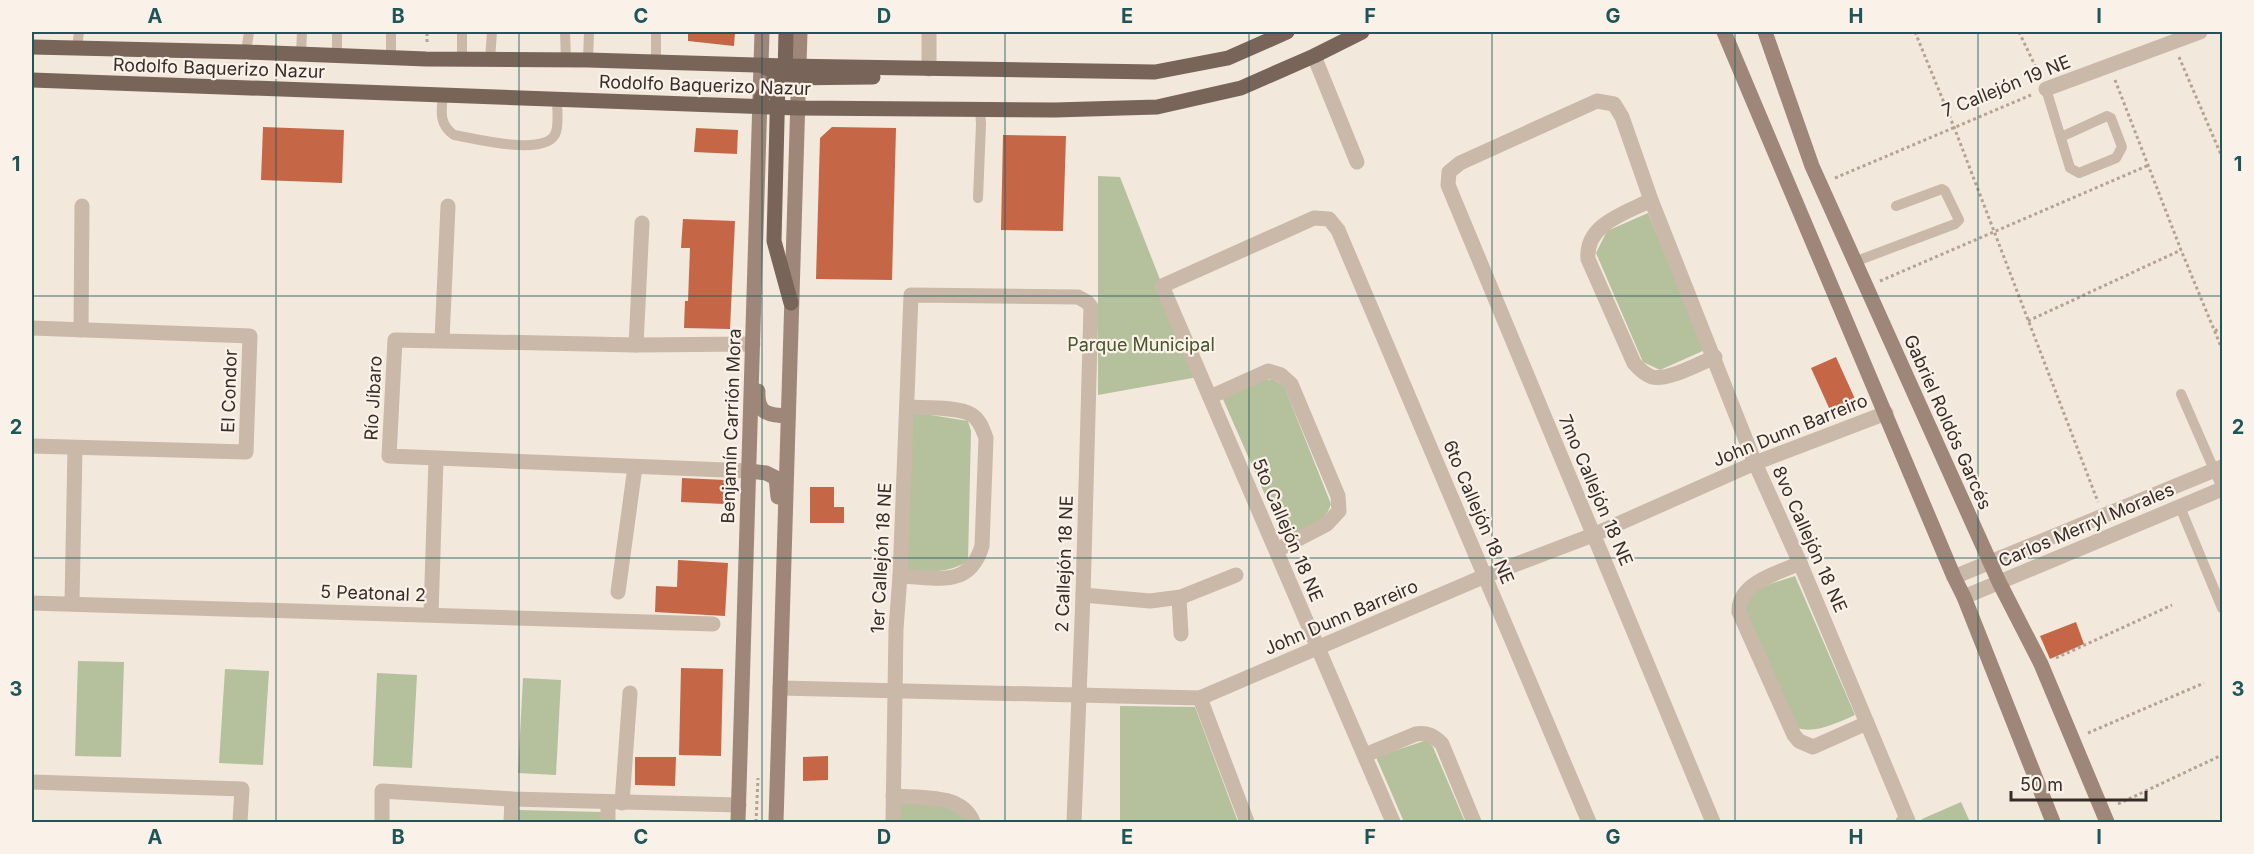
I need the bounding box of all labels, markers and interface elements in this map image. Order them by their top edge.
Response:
text: A [148,4,163,28]
text: B [391,4,405,28]
text: C [634,4,648,28]
text: D [877,4,891,28]
text: E [1121,4,1133,28]
text: F [1364,4,1376,28]
text: G [1605,4,1621,28]
text: H [1849,4,1863,28]
text: I [2096,4,2102,28]
street label: 7 Callejón 19 NE [1939,51,2073,121]
street label: Rodolfo Baquerizo Nazur [113,54,326,82]
street label: Rodolfo Baquerizo Nazur [599,71,812,99]
text: 1 [12,152,20,176]
text: 1 [2234,152,2242,176]
street label: Benjamín Carrión Mora [717,328,745,524]
street label: Gabriel Roldós Garcés [1900,331,1996,513]
park label: Parque Municipal [1067,334,1215,355]
street label: El Condor [217,349,241,433]
street label: Río Jíbaro [360,355,386,441]
street label: John Dunn Barreiro [1710,389,1870,471]
street label: 7mo Callejón 18 NE [1555,411,1637,569]
text: 2 [10,415,22,439]
text: 2 [2232,415,2244,439]
street label: 6to Callejón 18 NE [1439,437,1519,587]
street label: 5to Callejón 18 NE [1248,455,1328,605]
street label: 8vo Callejón 18 NE [1768,463,1852,615]
street label: Carlos Merryl Morales [1995,478,2177,572]
street label: 1er Callejón 18 NE [867,482,895,634]
street label: 2 Callejón 18 NE [1051,495,1077,633]
street label: John Dunn Barreiro [1261,575,1421,659]
street label: 5 Peatonal 2 [320,581,426,605]
text: 3 [10,677,22,701]
text: 3 [2232,677,2244,701]
scale bar [2011,764,2146,802]
text: 50 m [2020,774,2063,795]
text: A [148,825,163,849]
text: B [391,825,405,849]
text: C [634,825,648,849]
text: D [877,825,891,849]
text: E [1121,825,1133,849]
text: F [1364,825,1376,849]
text: G [1605,825,1621,849]
text: H [1849,825,1863,849]
text: I [2096,825,2102,849]

